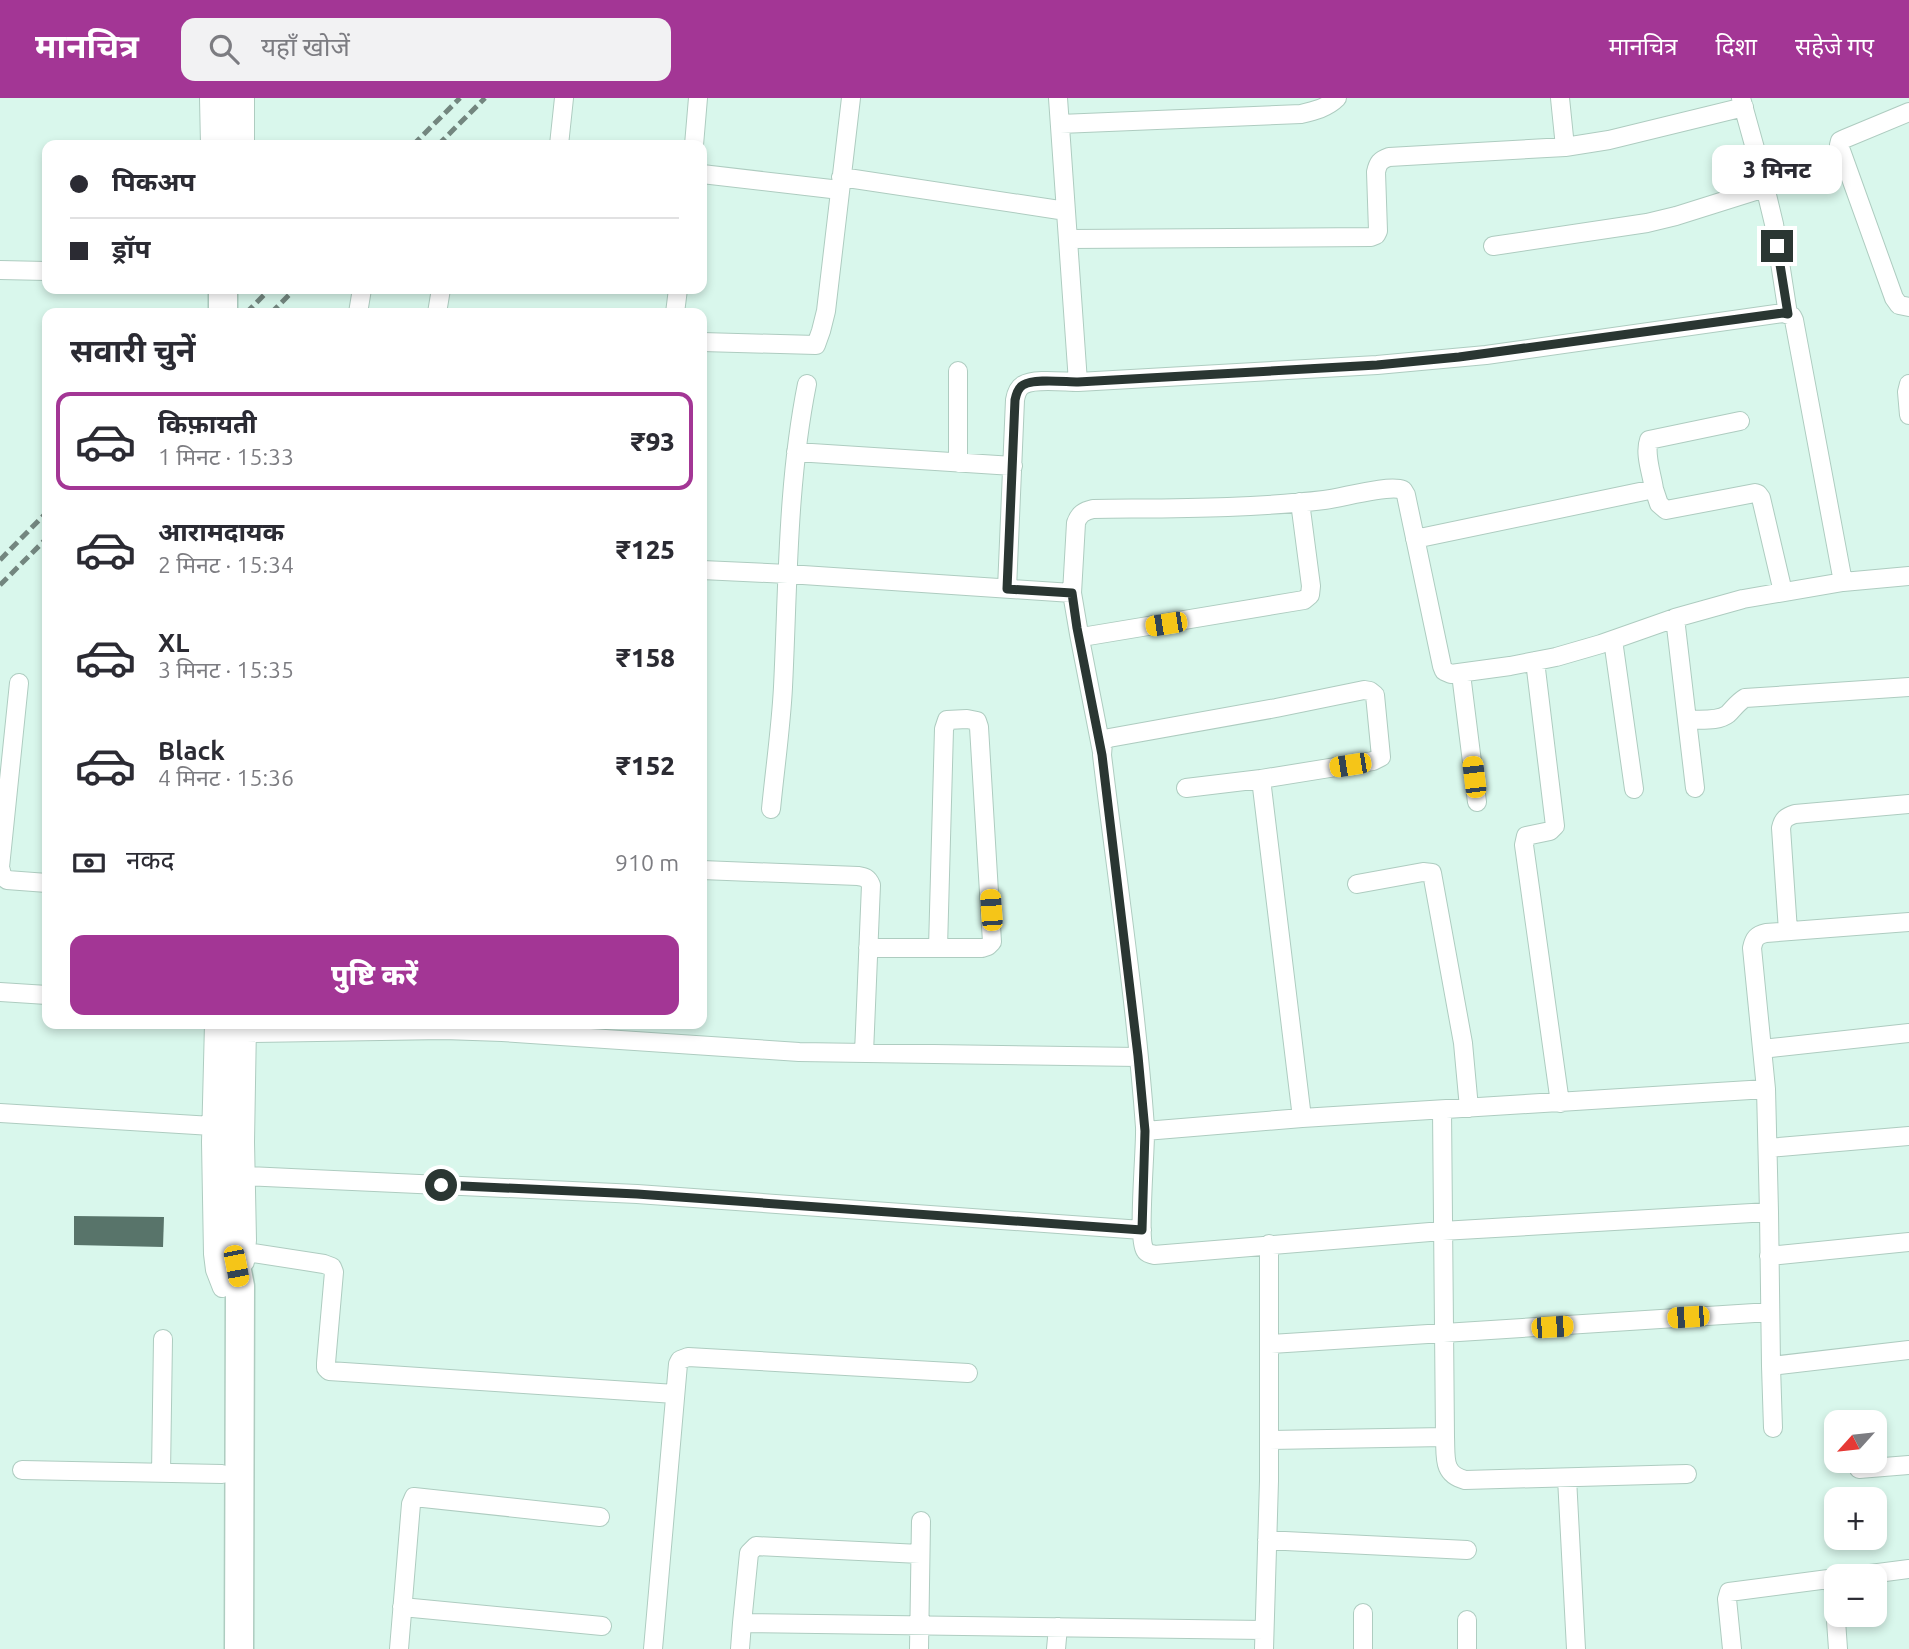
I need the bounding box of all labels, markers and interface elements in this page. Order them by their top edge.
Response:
search box [181,18,671,81]
text: मानचित्र [35,27,139,64]
icon: search [205,30,243,68]
text: यहाँ खोजें [261,32,350,61]
text: मानचित्र [1609,33,1677,60]
text: दिशा [1715,33,1757,60]
text: सहेजे गए [1795,33,1874,60]
callout: 3 मिनट [1712,144,1842,194]
text: 3 मिनट [1743,157,1811,182]
text: पिकअप [112,167,195,196]
route end [1761,230,1793,262]
text: ड्रॉप [112,234,150,263]
text: सवारी चुनें [70,332,195,368]
text: किफ़ायती [158,409,257,438]
icon: car [74,410,137,473]
text: ₹93 [631,427,675,456]
text: 1 मिनट · 15:33 [158,444,294,469]
text: आरामदायक [158,517,284,546]
icon: car [74,518,137,581]
text: ₹125 [616,535,675,564]
text: 2 मिनट · 15:34 [158,552,294,577]
car [1144,610,1189,638]
icon: car [74,626,137,689]
text: XL [158,628,189,657]
text: ₹158 [616,643,675,672]
text: 3 मिनट · 15:35 [158,657,294,682]
icon: car [74,734,137,797]
text: Black [158,736,225,765]
text: ₹152 [616,751,675,780]
car [1328,751,1373,779]
car [1462,755,1487,799]
text: 4 मिनट · 15:36 [158,765,294,790]
icon: cash [70,844,108,882]
text: नकद [126,845,174,874]
text: 910 m [615,850,679,875]
car [980,888,1003,932]
button: पुष्टि करें [70,935,679,1015]
route start [425,1169,457,1201]
car [222,1243,251,1289]
car [1667,1305,1710,1329]
car [1531,1315,1574,1339]
north arrow [1824,1410,1886,1474]
map controls [1824,1410,1887,1627]
button: + [1824,1487,1887,1550]
button: − [1824,1564,1887,1627]

